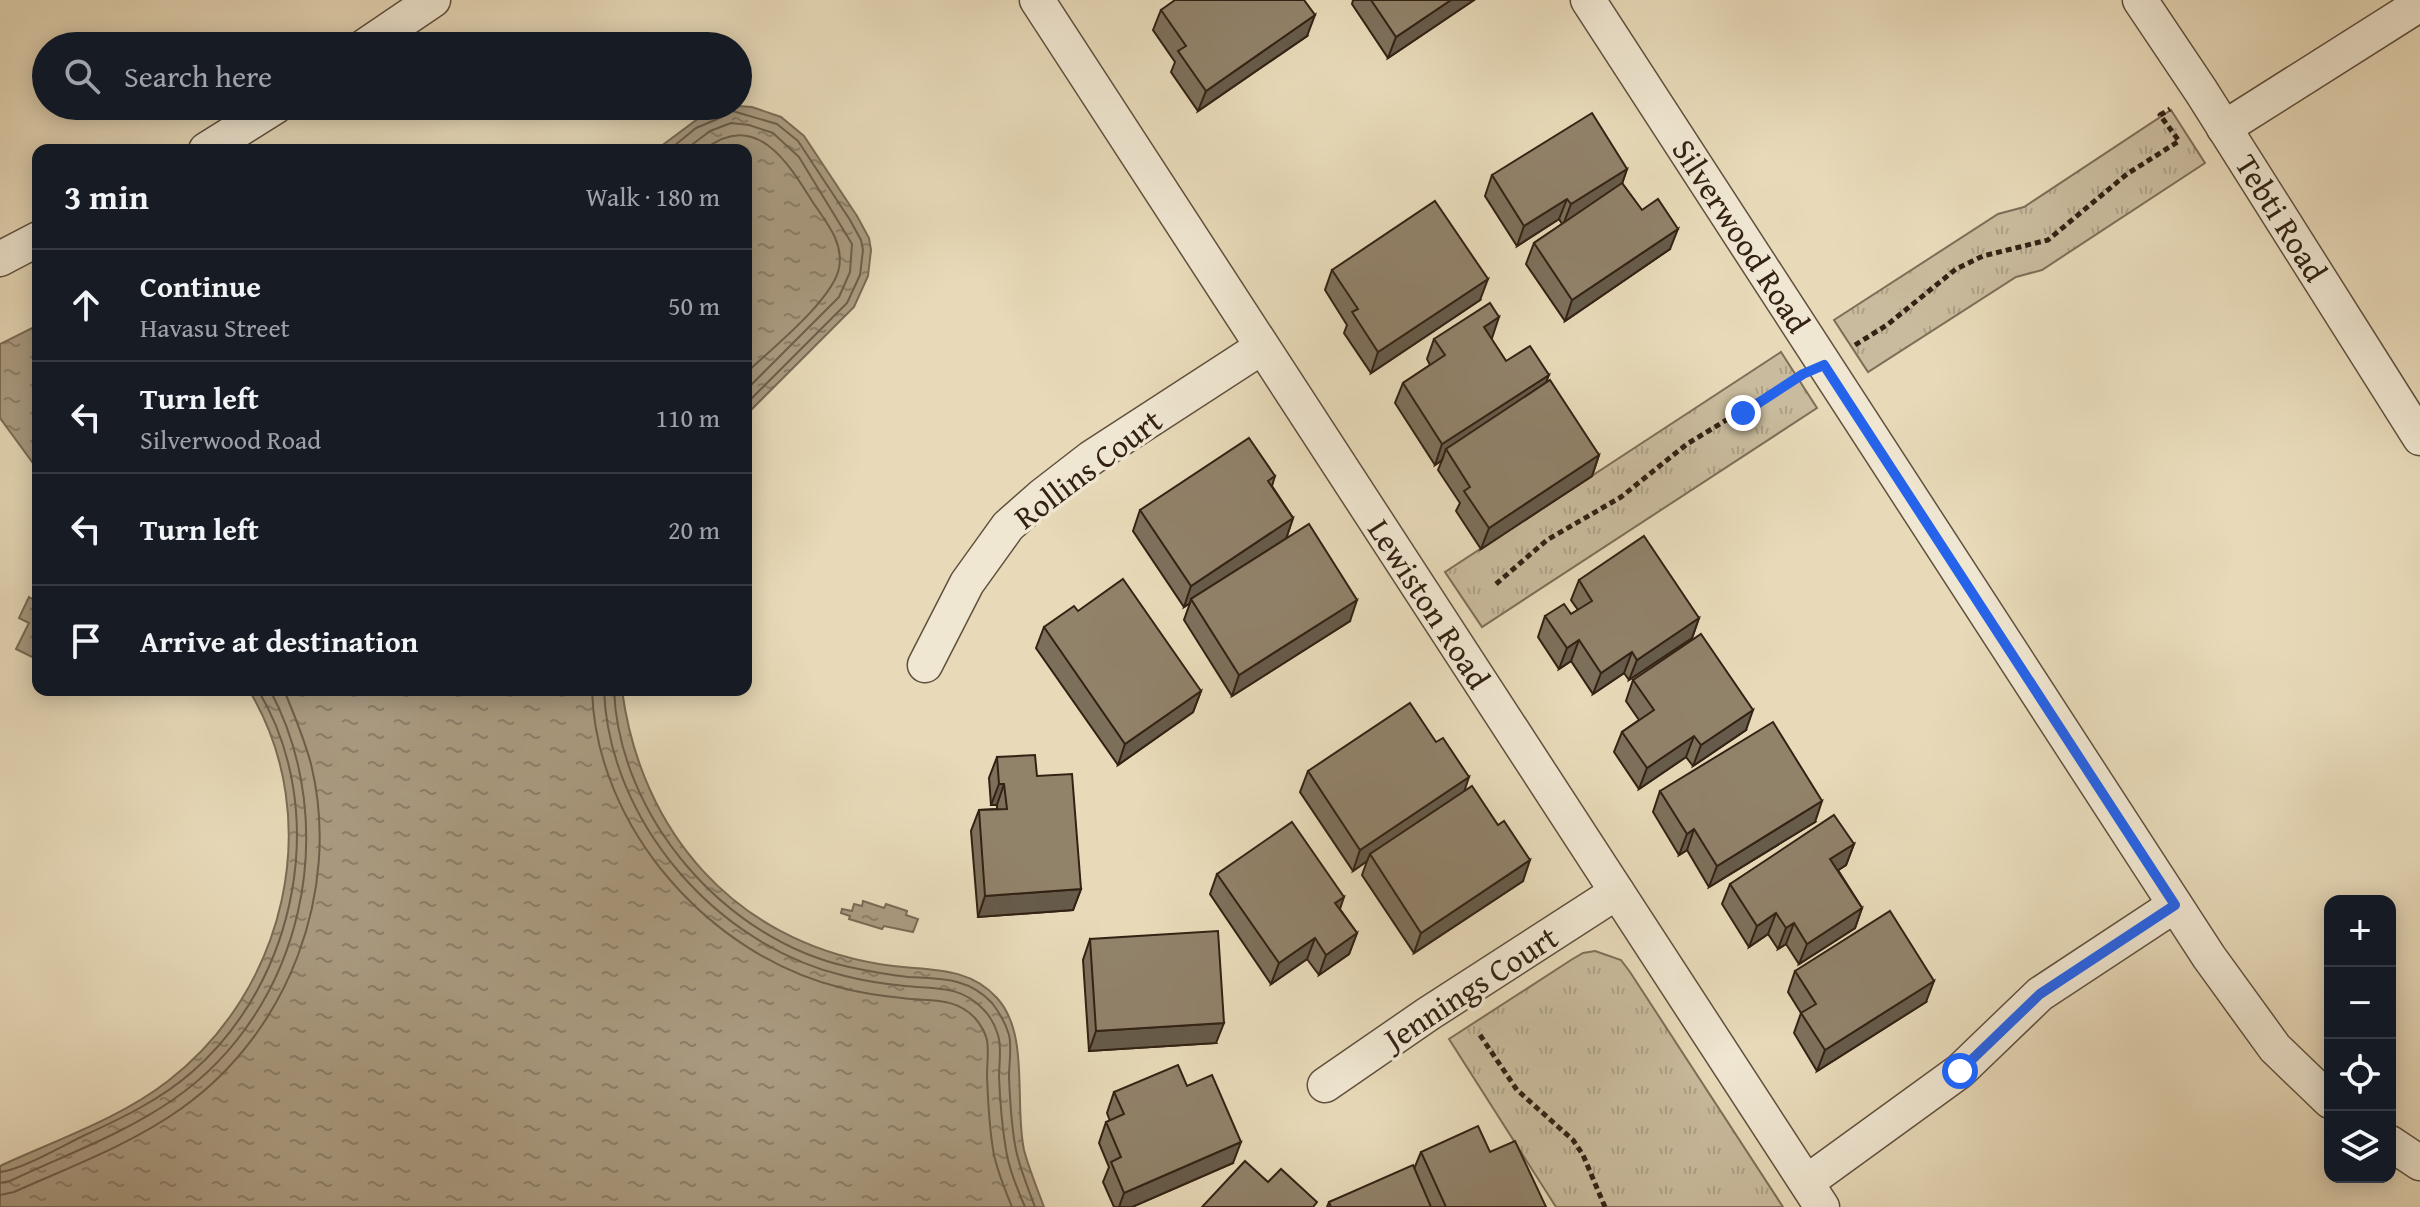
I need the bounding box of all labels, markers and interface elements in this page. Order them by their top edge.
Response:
search box [32,32,752,120]
icon: search [60,54,104,98]
text: Search here [124,54,272,98]
street label: Silverwood Road [1661,129,1822,342]
street label: Tebti Road [2224,145,2339,291]
text: 3 min [64,172,149,221]
text: Walk · 180 m [586,177,720,216]
text: Continue [140,264,261,308]
icon: ahead [64,283,108,327]
text: 50 m [668,286,720,325]
text: Havasu Street [140,308,290,347]
text: Turn left [140,376,259,420]
icon: left [64,395,108,439]
route end [1725,395,1761,431]
street label: Rollins Court [1004,397,1172,540]
text: 110 m [655,398,720,437]
text: Silverwood Road [140,420,321,459]
icon: left [64,507,108,551]
text: Turn left [140,507,259,551]
street label: Lewiston Road [1357,509,1502,698]
text: 20 m [668,510,720,549]
icon: arrive [64,619,108,663]
text: Arrive at destination [140,619,418,663]
map controls [2324,895,2396,1183]
button: + [2324,895,2396,967]
street label: Jennings Court [1371,914,1567,1064]
button: − [2324,967,2396,1039]
button: locate [2324,1039,2396,1111]
route start [1942,1053,1978,1089]
button: layers [2324,1111,2396,1183]

